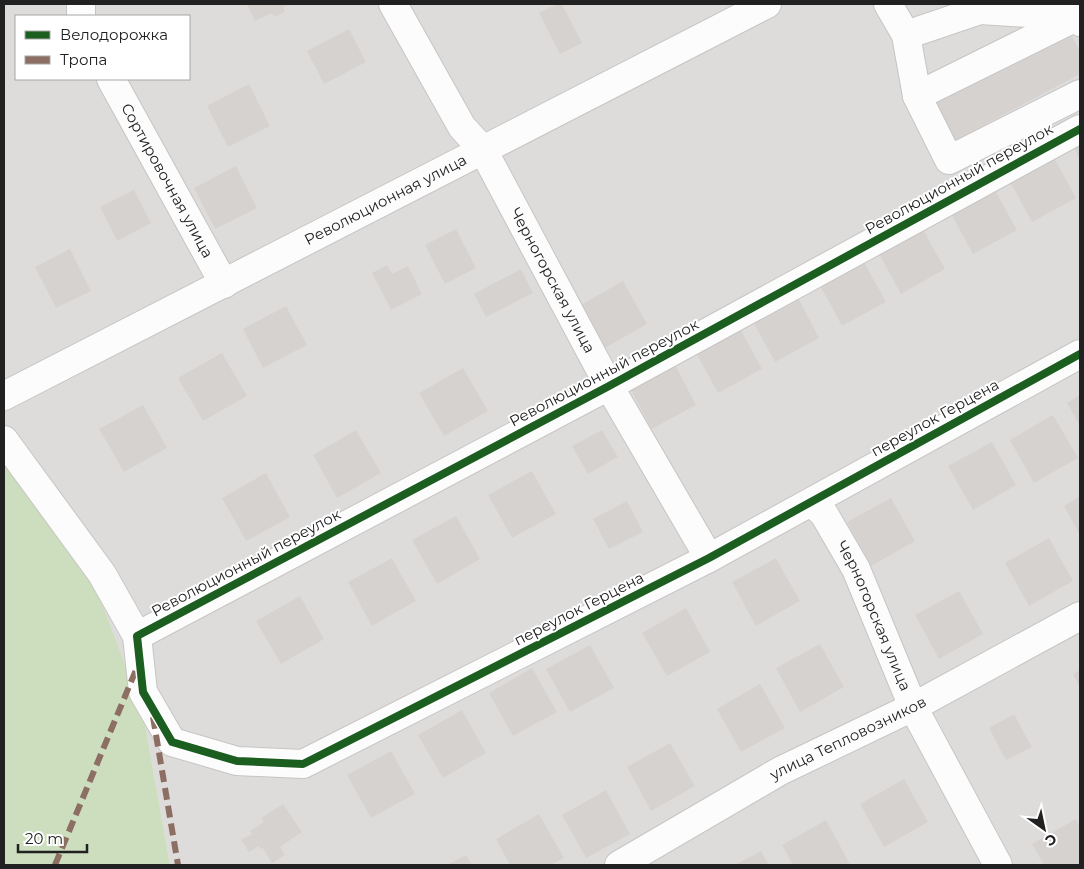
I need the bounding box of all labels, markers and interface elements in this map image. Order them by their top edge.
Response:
legend [15,15,190,80]
text: Велодорожка [60,25,168,44]
text: Тропа [60,50,107,69]
street label: Сортировочная улица [117,100,218,261]
street label: Революционный переулок [862,119,1056,238]
street label: Революционная улица [301,150,470,249]
street label: Черногорская улица [506,204,600,356]
street label: Революционный переулок [506,314,702,431]
street label: переулок Герцена [868,375,1002,461]
street label: Революционный переулок [148,504,344,621]
street label: Черногорская улица [833,537,915,694]
street label: переулок Герцена [511,568,647,650]
street label: улица Тепловозников [765,692,929,784]
north arrow [1019,804,1069,854]
scale bar [18,822,86,854]
text: 20 m [25,829,63,848]
text: С [1042,830,1060,850]

